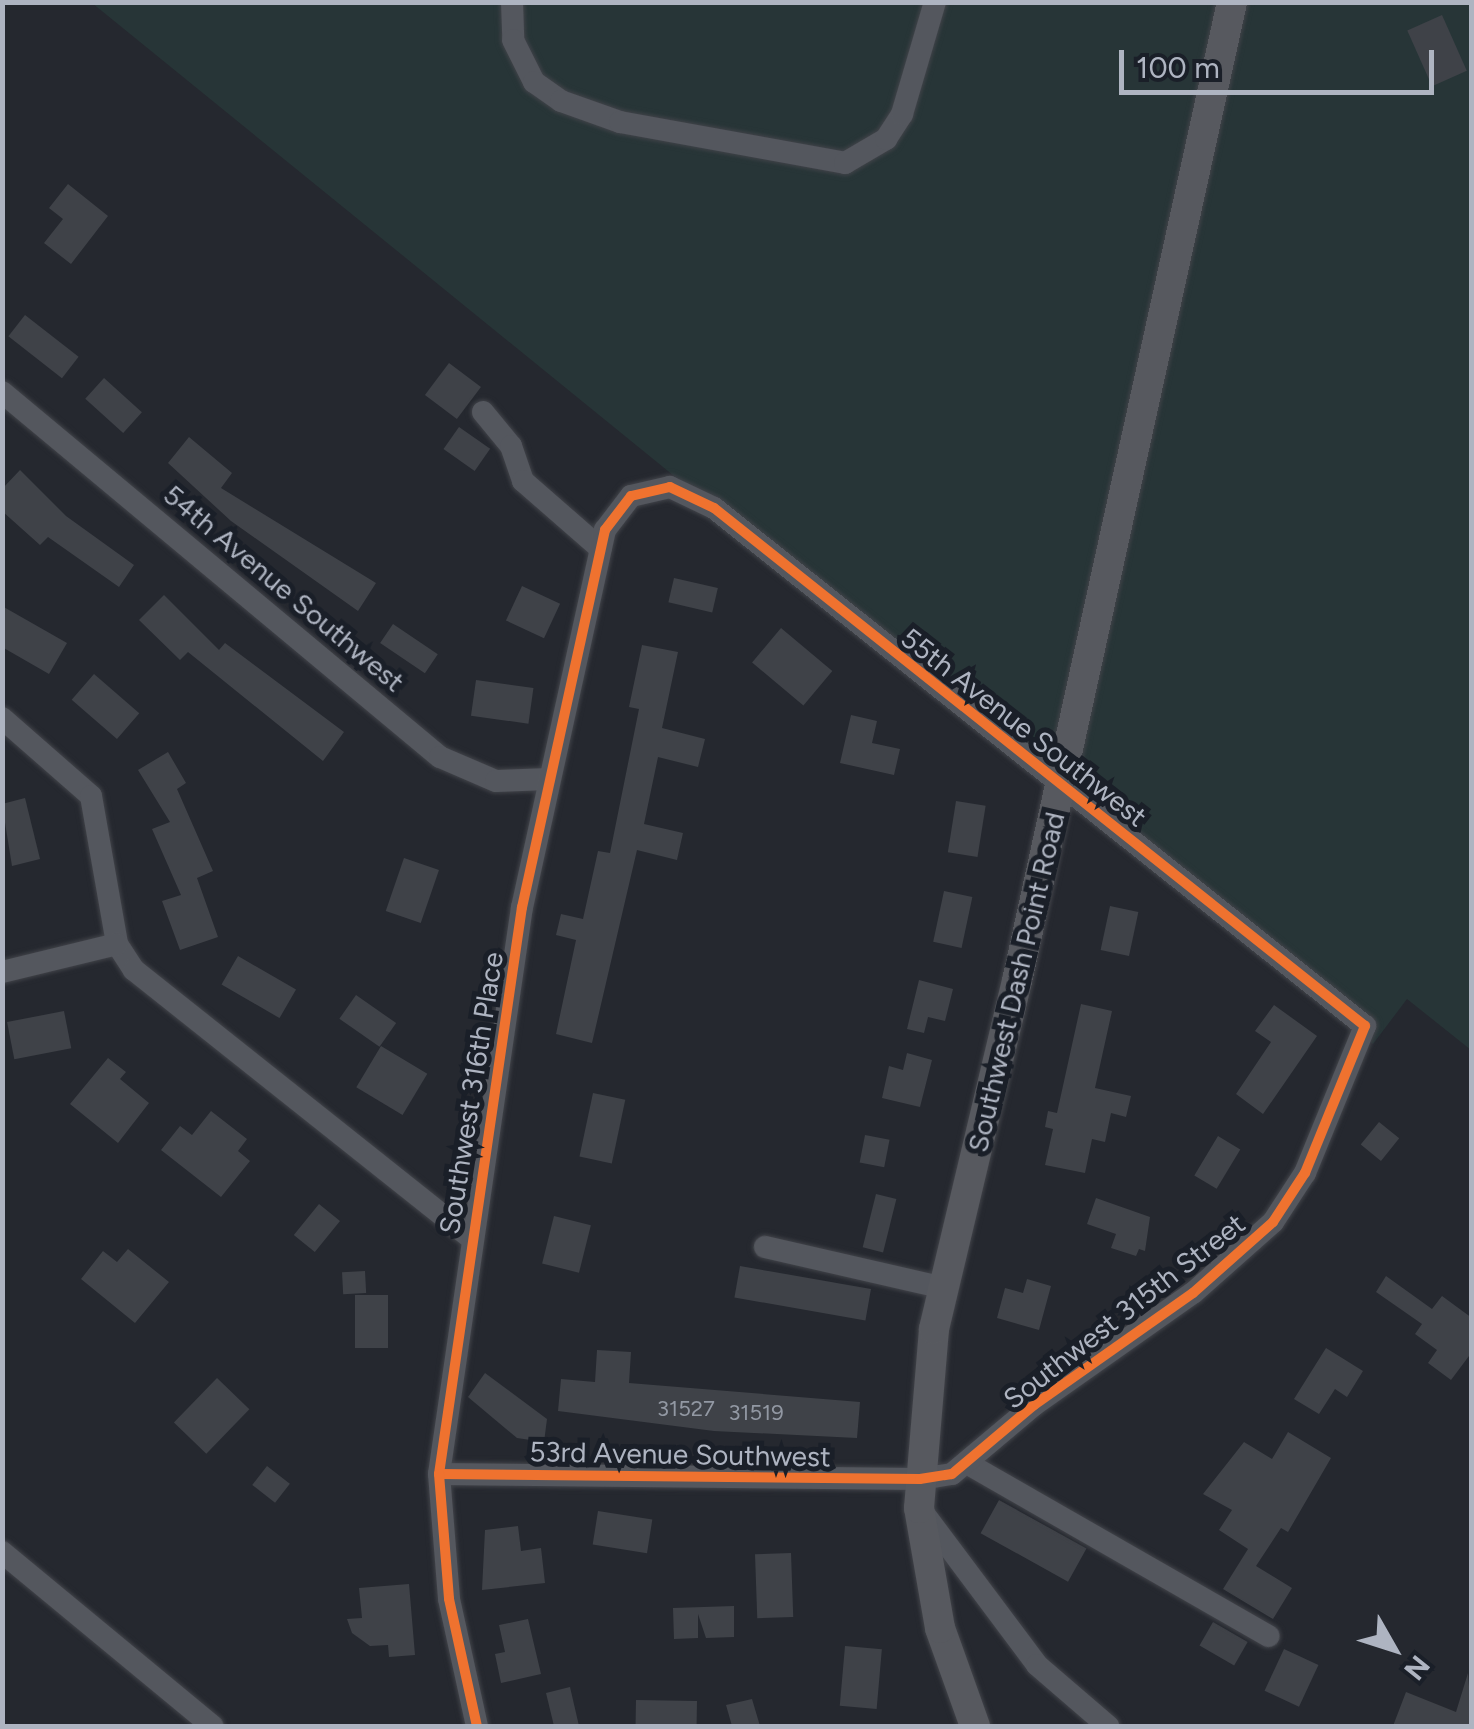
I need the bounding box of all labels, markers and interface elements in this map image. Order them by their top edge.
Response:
scale bar [1124,30,1439,92]
text: 100 m [1136,49,1220,86]
street label: 54th Avenue Southwest [157,477,411,699]
street label: 55th Avenue Southwest [894,621,1154,833]
street label: Southwest Dash Point Road [961,809,1071,1155]
street label: Southwest 316th Place [432,949,510,1237]
street label: Southwest 315th Street [997,1206,1251,1416]
house number: 31527 [657,1396,715,1422]
house number: 31519 [728,1400,784,1426]
street label: 53rd Avenue Southwest [529,1435,831,1473]
north arrow [1344,1599,1444,1699]
text: N [1397,1649,1437,1687]

